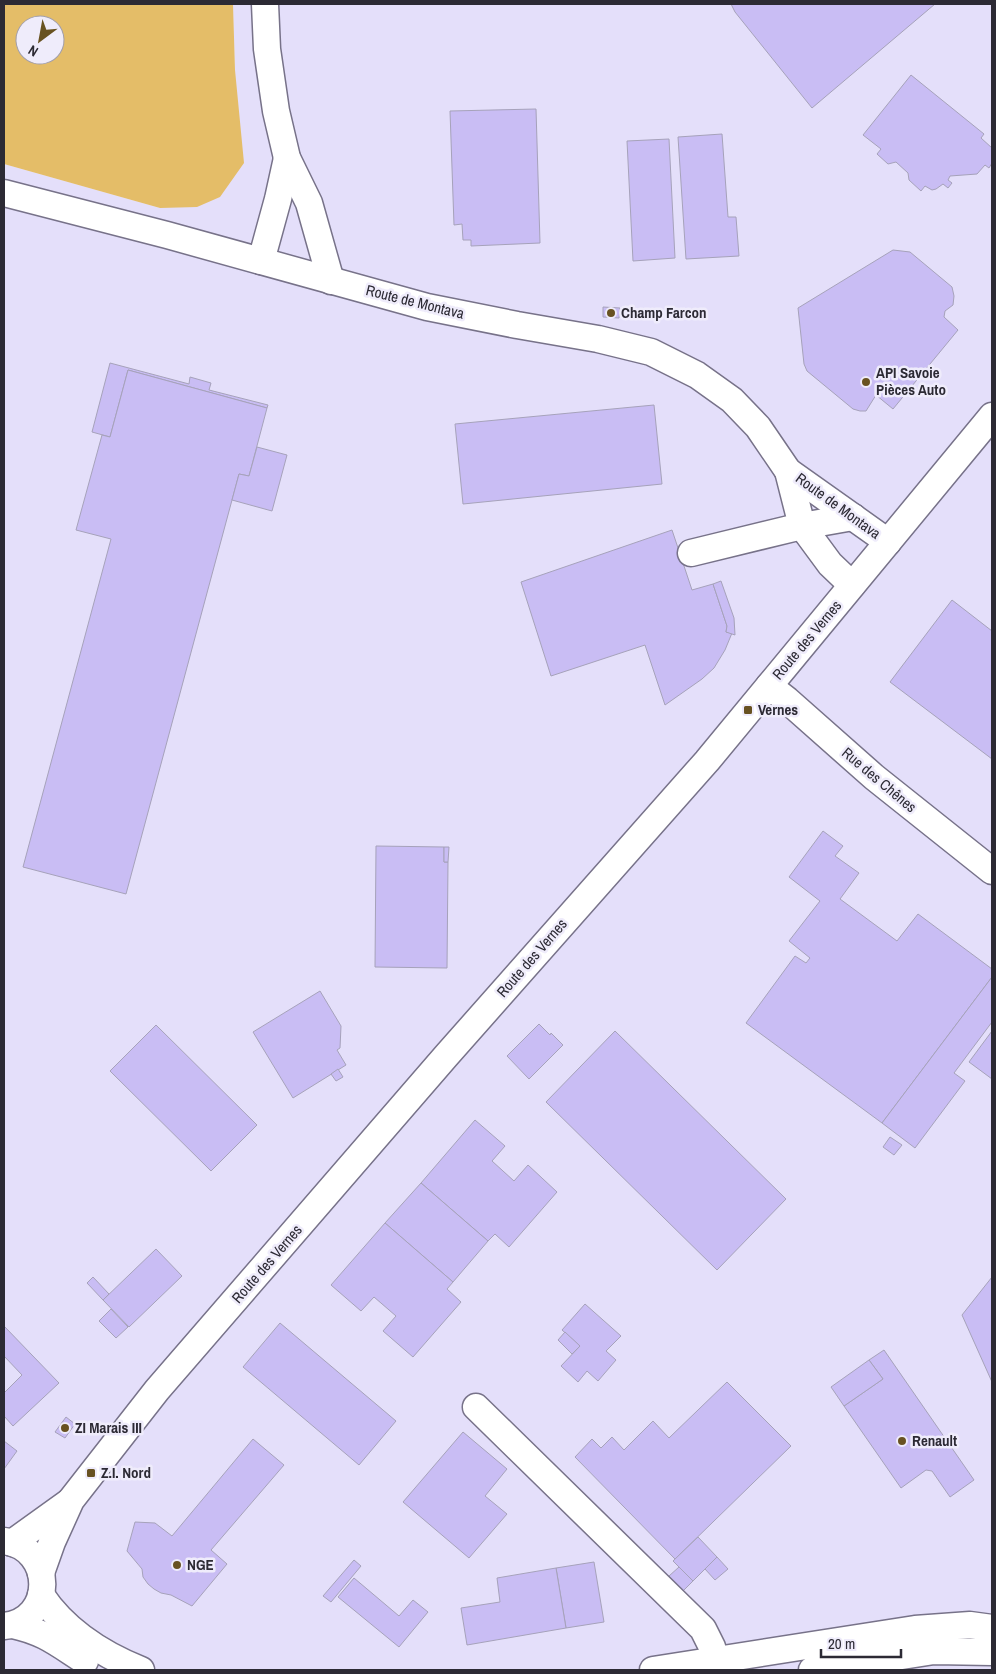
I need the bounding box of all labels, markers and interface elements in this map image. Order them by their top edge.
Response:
north arrow [15,15,65,65]
text: N [25,41,41,61]
street label: Route de Montava [364,279,467,324]
place label: Champ Farcon [621,302,707,323]
marker: Champ Farcon [605,307,617,319]
place label: API Savoie Pièces Auto [876,362,946,400]
marker: API Savoie Pièces Auto [860,376,872,388]
street label: Route de Montava [791,468,885,544]
street label: Route des Vernes [767,595,846,684]
place label: Vernes [758,699,798,720]
marker: Vernes [742,704,754,716]
street label: Rue des Chênes [837,742,921,817]
street label: Route des Vernes [492,914,572,1001]
street label: Route des Vernes [227,1220,307,1307]
place label: ZI Marais III [75,1417,142,1438]
marker: ZI Marais III [59,1422,71,1434]
place label: Renault [912,1430,957,1451]
marker: Renault [896,1435,908,1447]
place label: Z.I. Nord [101,1462,151,1483]
marker: Z.I. Nord [85,1467,97,1479]
place label: NGE [187,1554,214,1575]
marker: NGE [171,1559,183,1571]
scale bar [821,1626,901,1658]
text: 20 m [828,1633,855,1654]

